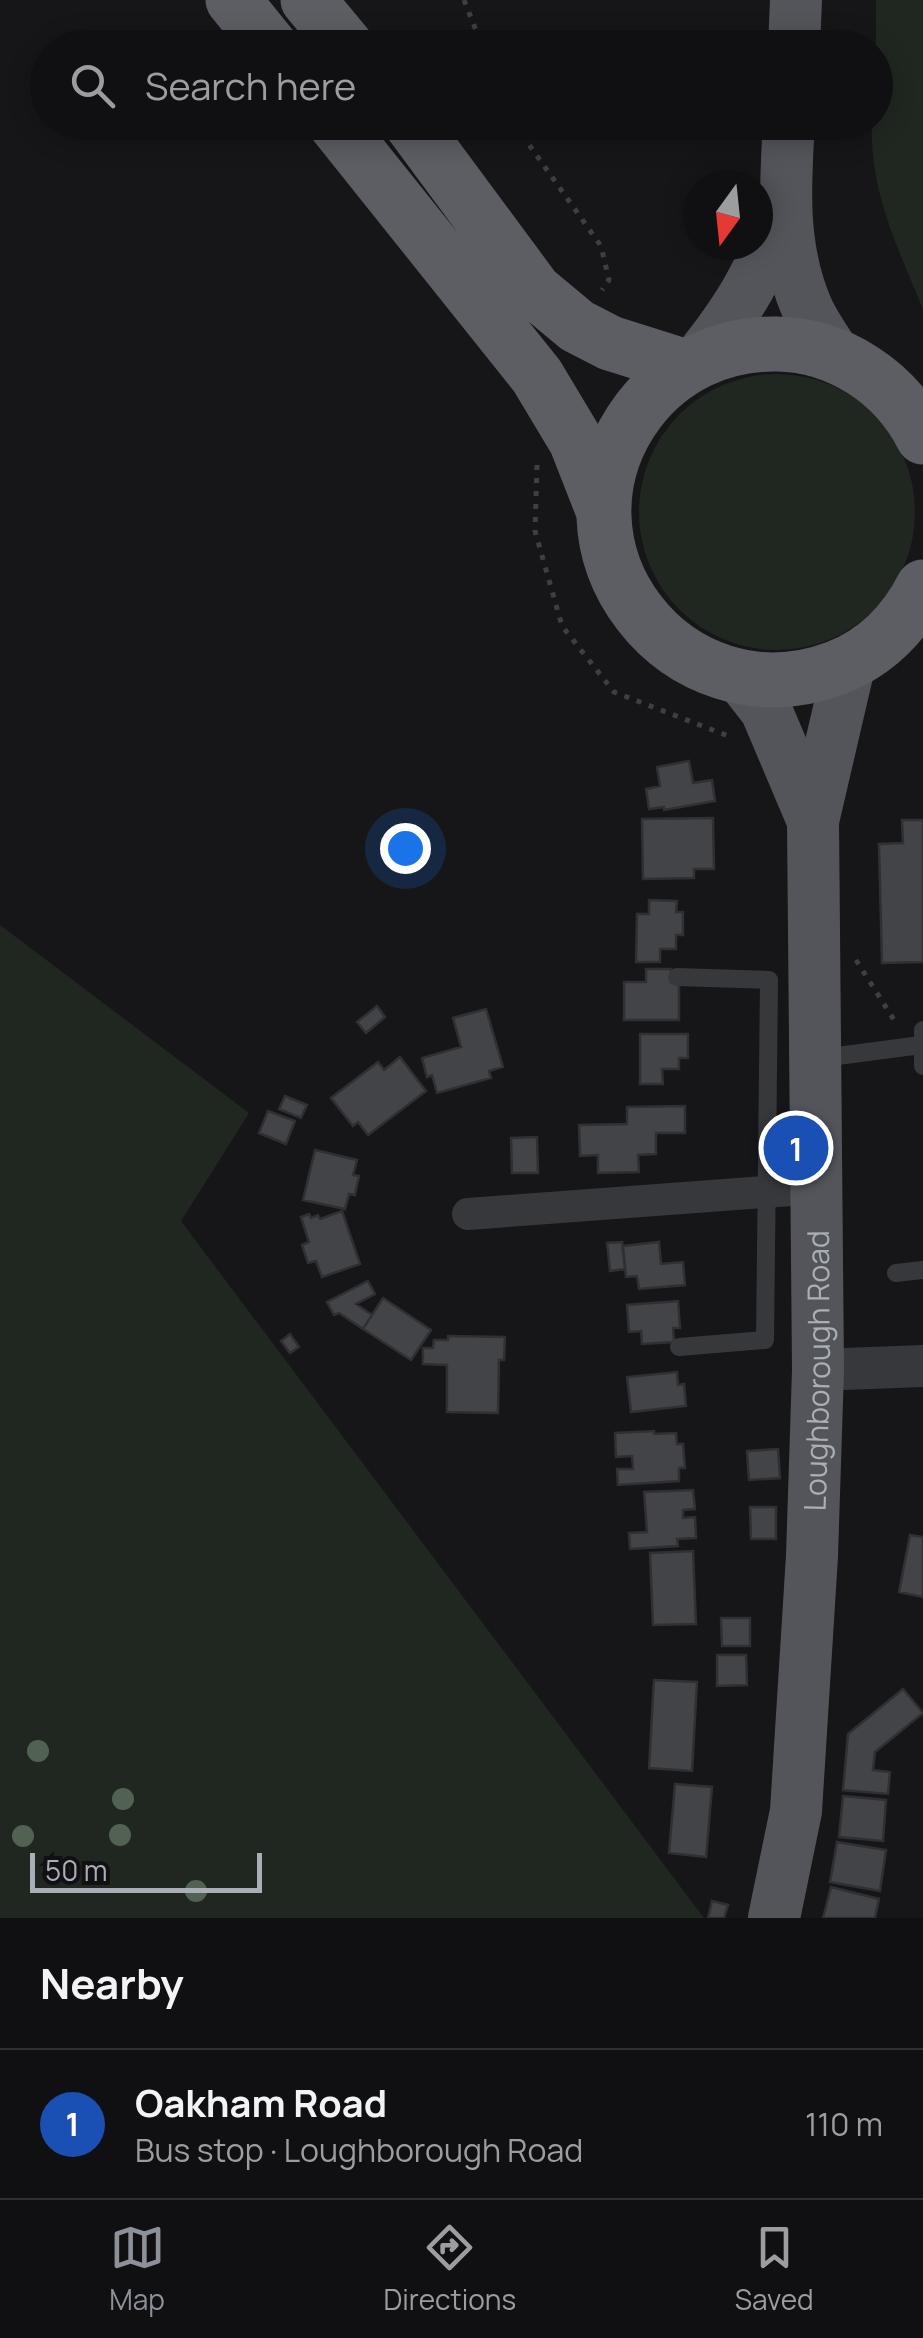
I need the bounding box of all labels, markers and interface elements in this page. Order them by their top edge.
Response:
search box [30,30,893,140]
icon: search [65,58,120,113]
text: Search here [145,59,356,111]
north arrow [683,170,773,260]
your location [380,823,431,874]
pin: 1 [764,1110,828,1186]
street label: Loughborough Road [793,1230,839,1512]
scale bar [30,1848,262,1892]
text: 50 m [45,1851,108,1889]
text: Nearby [40,1954,184,2012]
text: Oakham Road [135,2076,387,2128]
text: 1 [65,2102,80,2146]
text: 110 m [805,2102,883,2146]
text: Bus stop · Loughborough Road [135,2128,583,2172]
tab: Map [109,2220,165,2318]
tab: Directions [384,2220,516,2318]
tab: Saved [735,2220,814,2318]

